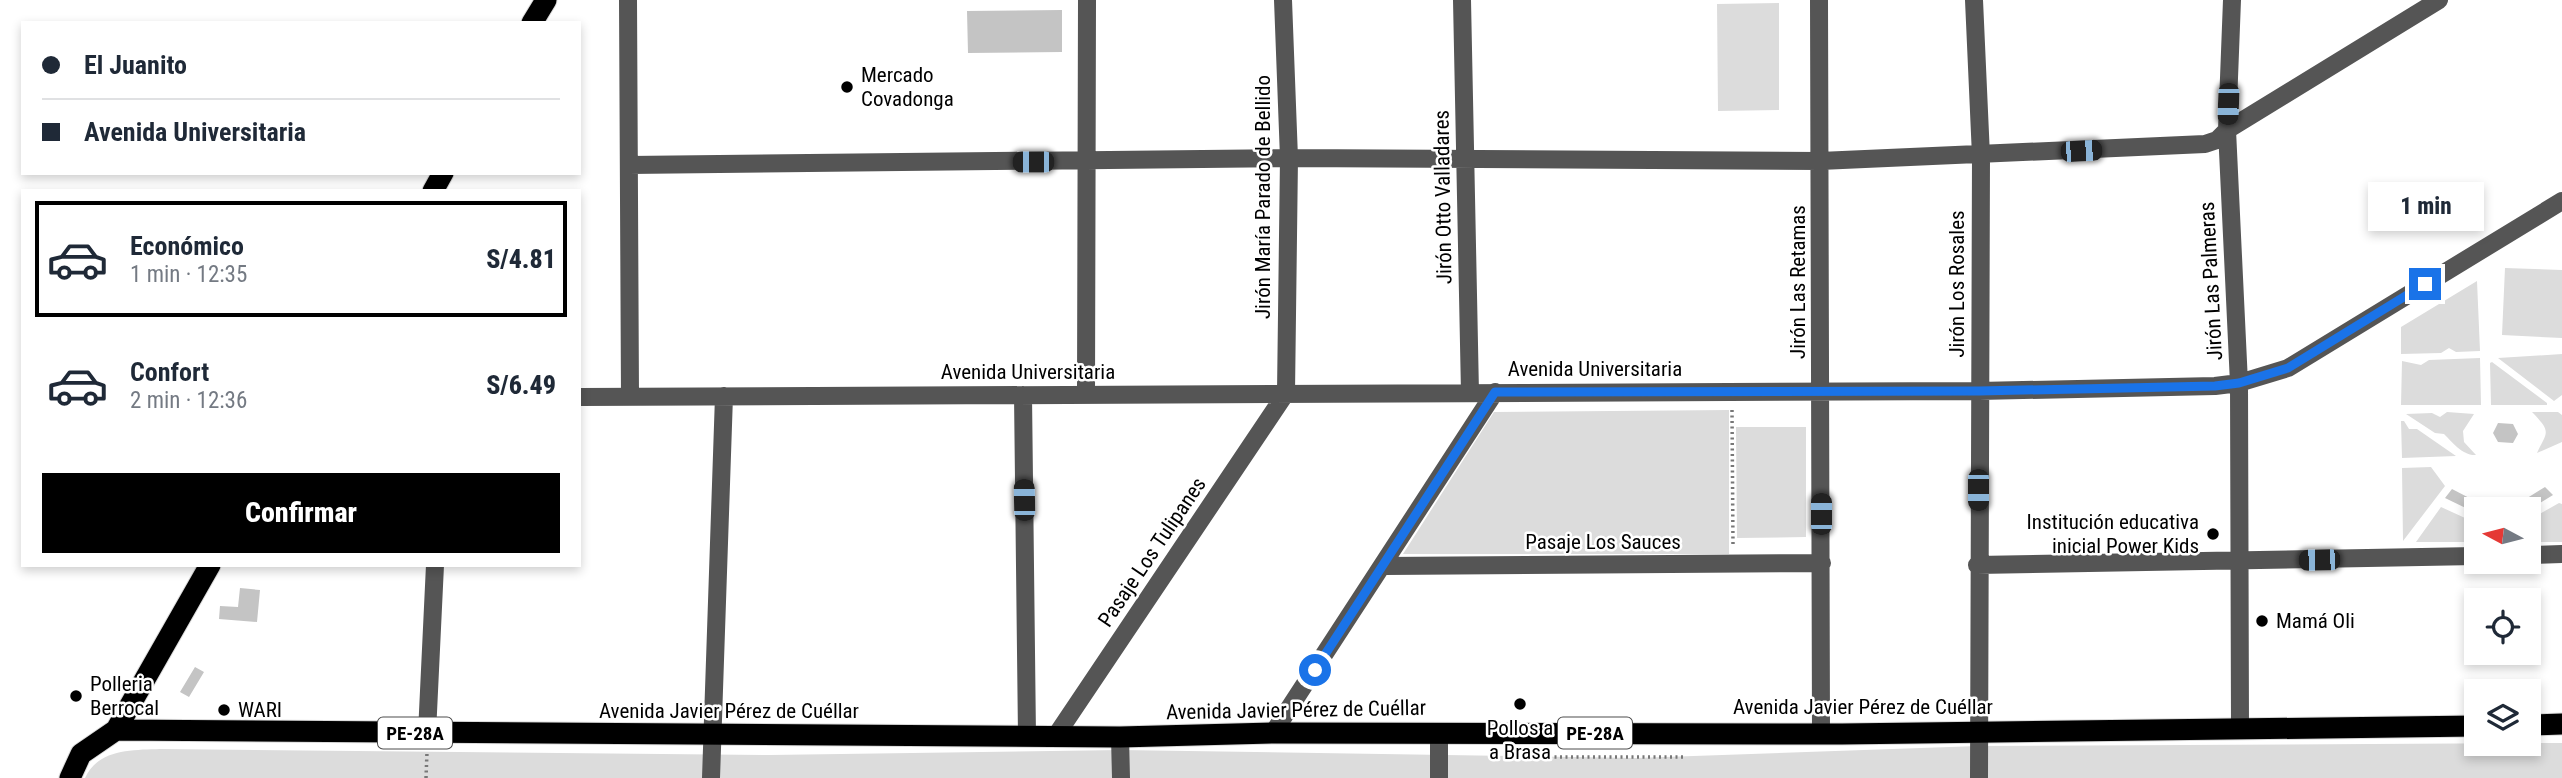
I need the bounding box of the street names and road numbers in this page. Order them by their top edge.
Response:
street label: Jirón María Parado de Bellido [1251,75,1275,319]
street label: Jirón Otto Valladares [1429,110,1457,284]
street label: Jirón Las Palmeras [2195,201,2227,361]
street label: Jirón Las Retamas [1786,205,1810,359]
street label: Jirón Los Rosales [1945,210,1969,358]
street label: Avenida Universitaria [1508,357,1682,381]
street label: Avenida Universitaria [941,360,1115,384]
street label: Pasaje Los Tulipanes [1093,473,1211,631]
street label: Pasaje Los Sauces [1525,530,1681,554]
street label: Avenida Javier Pérez de Cuéllar [1733,695,1993,719]
street label: Avenida Javier Pérez de Cuéllar [1166,696,1426,724]
street label: Avenida Javier Pérez de Cuéllar [599,699,859,723]
road number: PE-28A [378,718,452,748]
road number: PE-28A [1558,718,1632,748]

